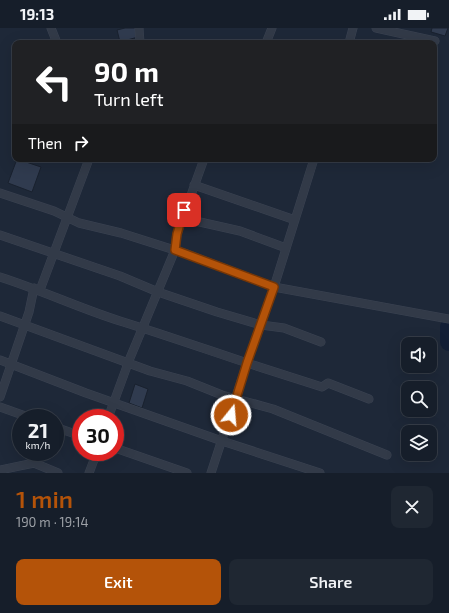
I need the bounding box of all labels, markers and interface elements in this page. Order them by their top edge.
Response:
text: 19:13 [20,5,54,23]
text: 90 m [94,54,159,88]
icon: left [28,56,80,108]
text: Turn left [94,88,164,110]
icon: right [70,132,92,154]
text: Then [28,134,62,152]
pin [167,193,201,227]
icon: arrive [173,199,195,221]
map controls [401,337,437,461]
button: sound [401,337,437,373]
button: search [401,381,437,417]
position arrow [210,394,252,436]
speed limit sign: 30 [72,409,124,461]
text: 21 [28,418,48,442]
button: layers [401,425,437,461]
text: km/h [26,439,50,451]
text: 1 min [16,484,73,513]
button: close [391,486,433,528]
text: 190 m · 19:14 [16,514,88,530]
button: Exit [16,559,221,605]
button: Share [229,559,433,605]

